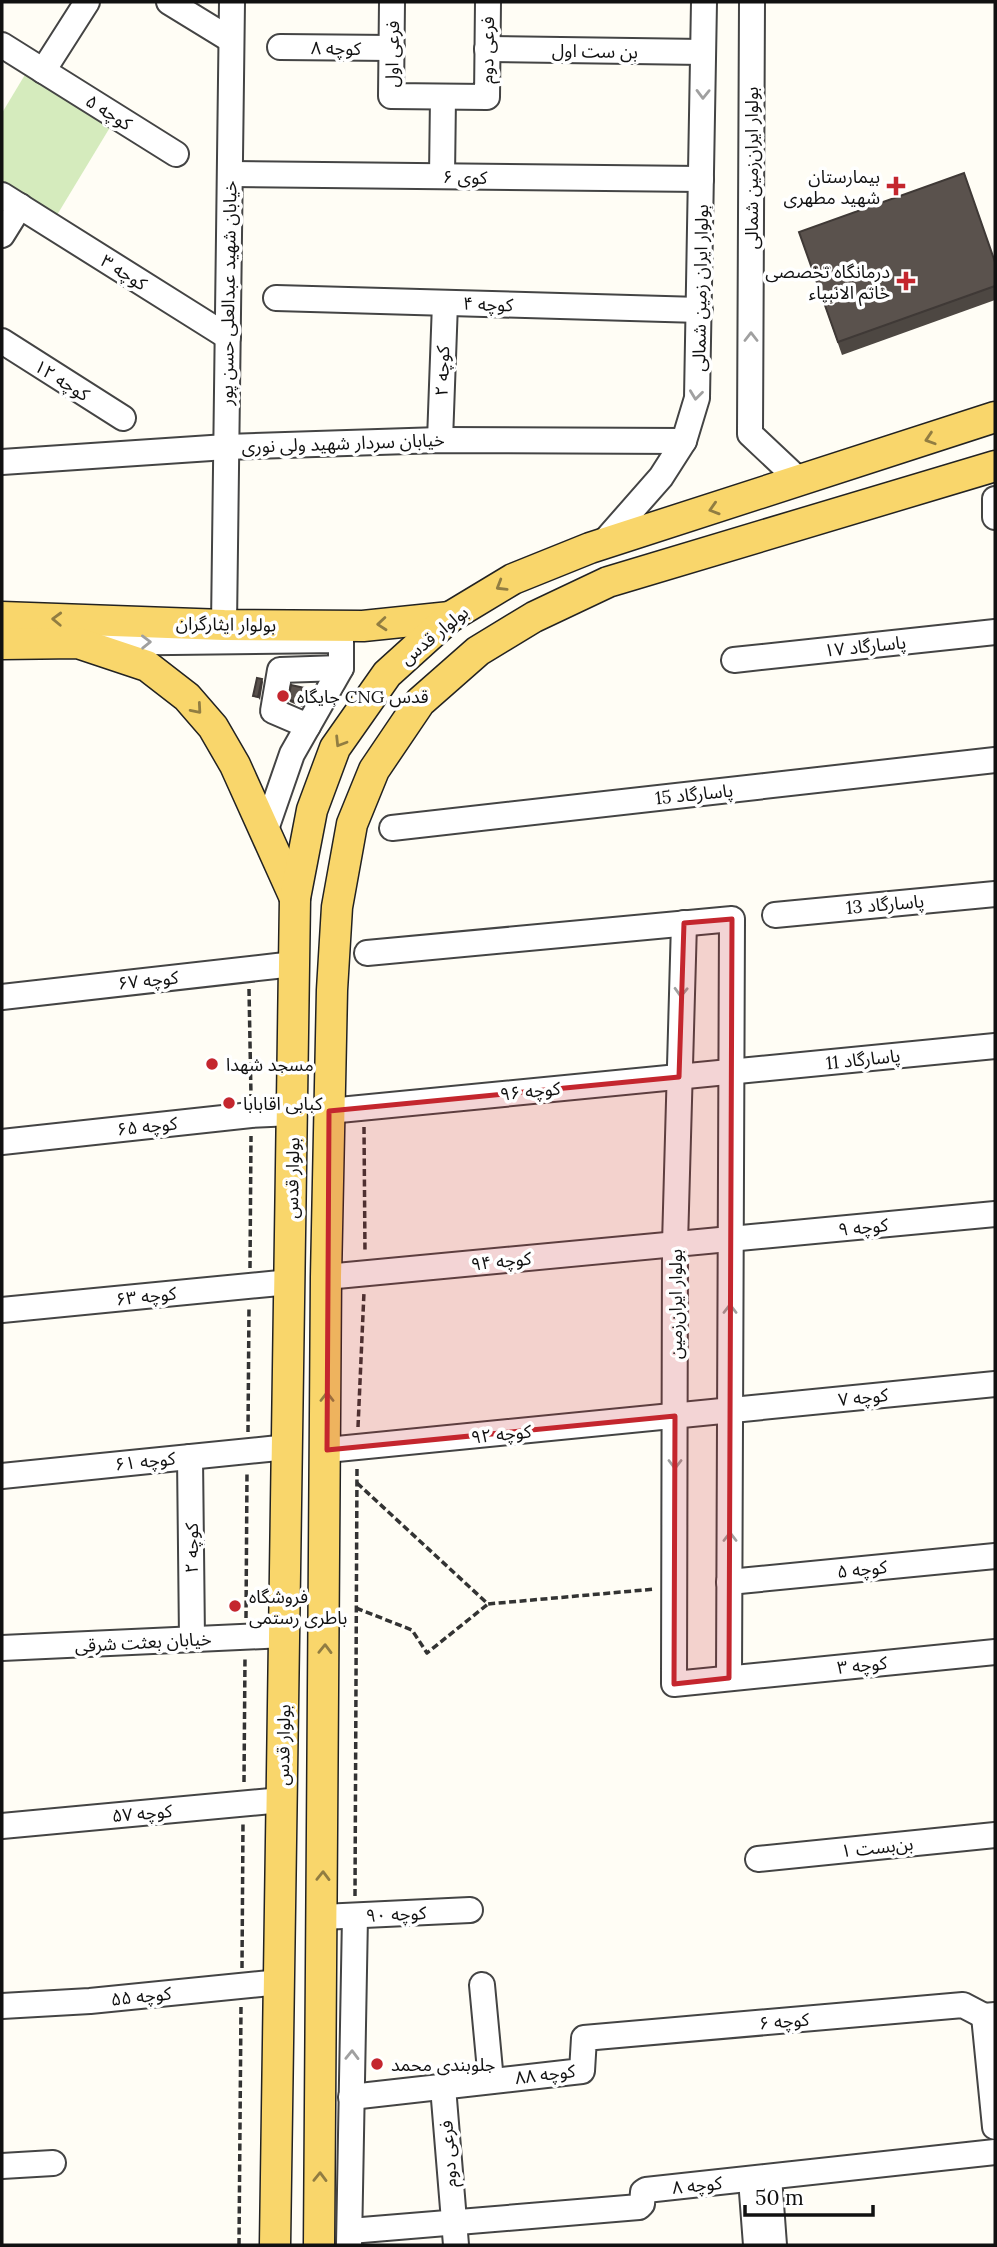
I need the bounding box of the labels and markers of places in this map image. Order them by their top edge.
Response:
place label: بیمارستان شهید مطهری [784,165,880,209]
marker: بیمارستان شهید مطهری [886,176,906,196]
place label: درمانگاه تخصصی خاتم الانبیاء [765,260,890,306]
marker: درمانگاه تخصصی خاتم الانبیاء [896,271,916,291]
place label: جایگاه CNG قدس [297,685,429,708]
marker: جایگاه CNG قدس [275,688,291,704]
place label: مسجد شهدا [226,1053,314,1076]
marker: مسجد شهدا [204,1056,220,1072]
place label: کبابی اقابابا [243,1092,323,1115]
marker: کبابی اقابابا [221,1095,237,1111]
place label: فروشگاه باطری رستمی [249,1585,347,1629]
marker: فروشگاه باطری رستمی [227,1598,243,1614]
place label: جلوبندی محمد [391,2053,495,2076]
marker: جلوبندی محمد [369,2056,385,2072]

